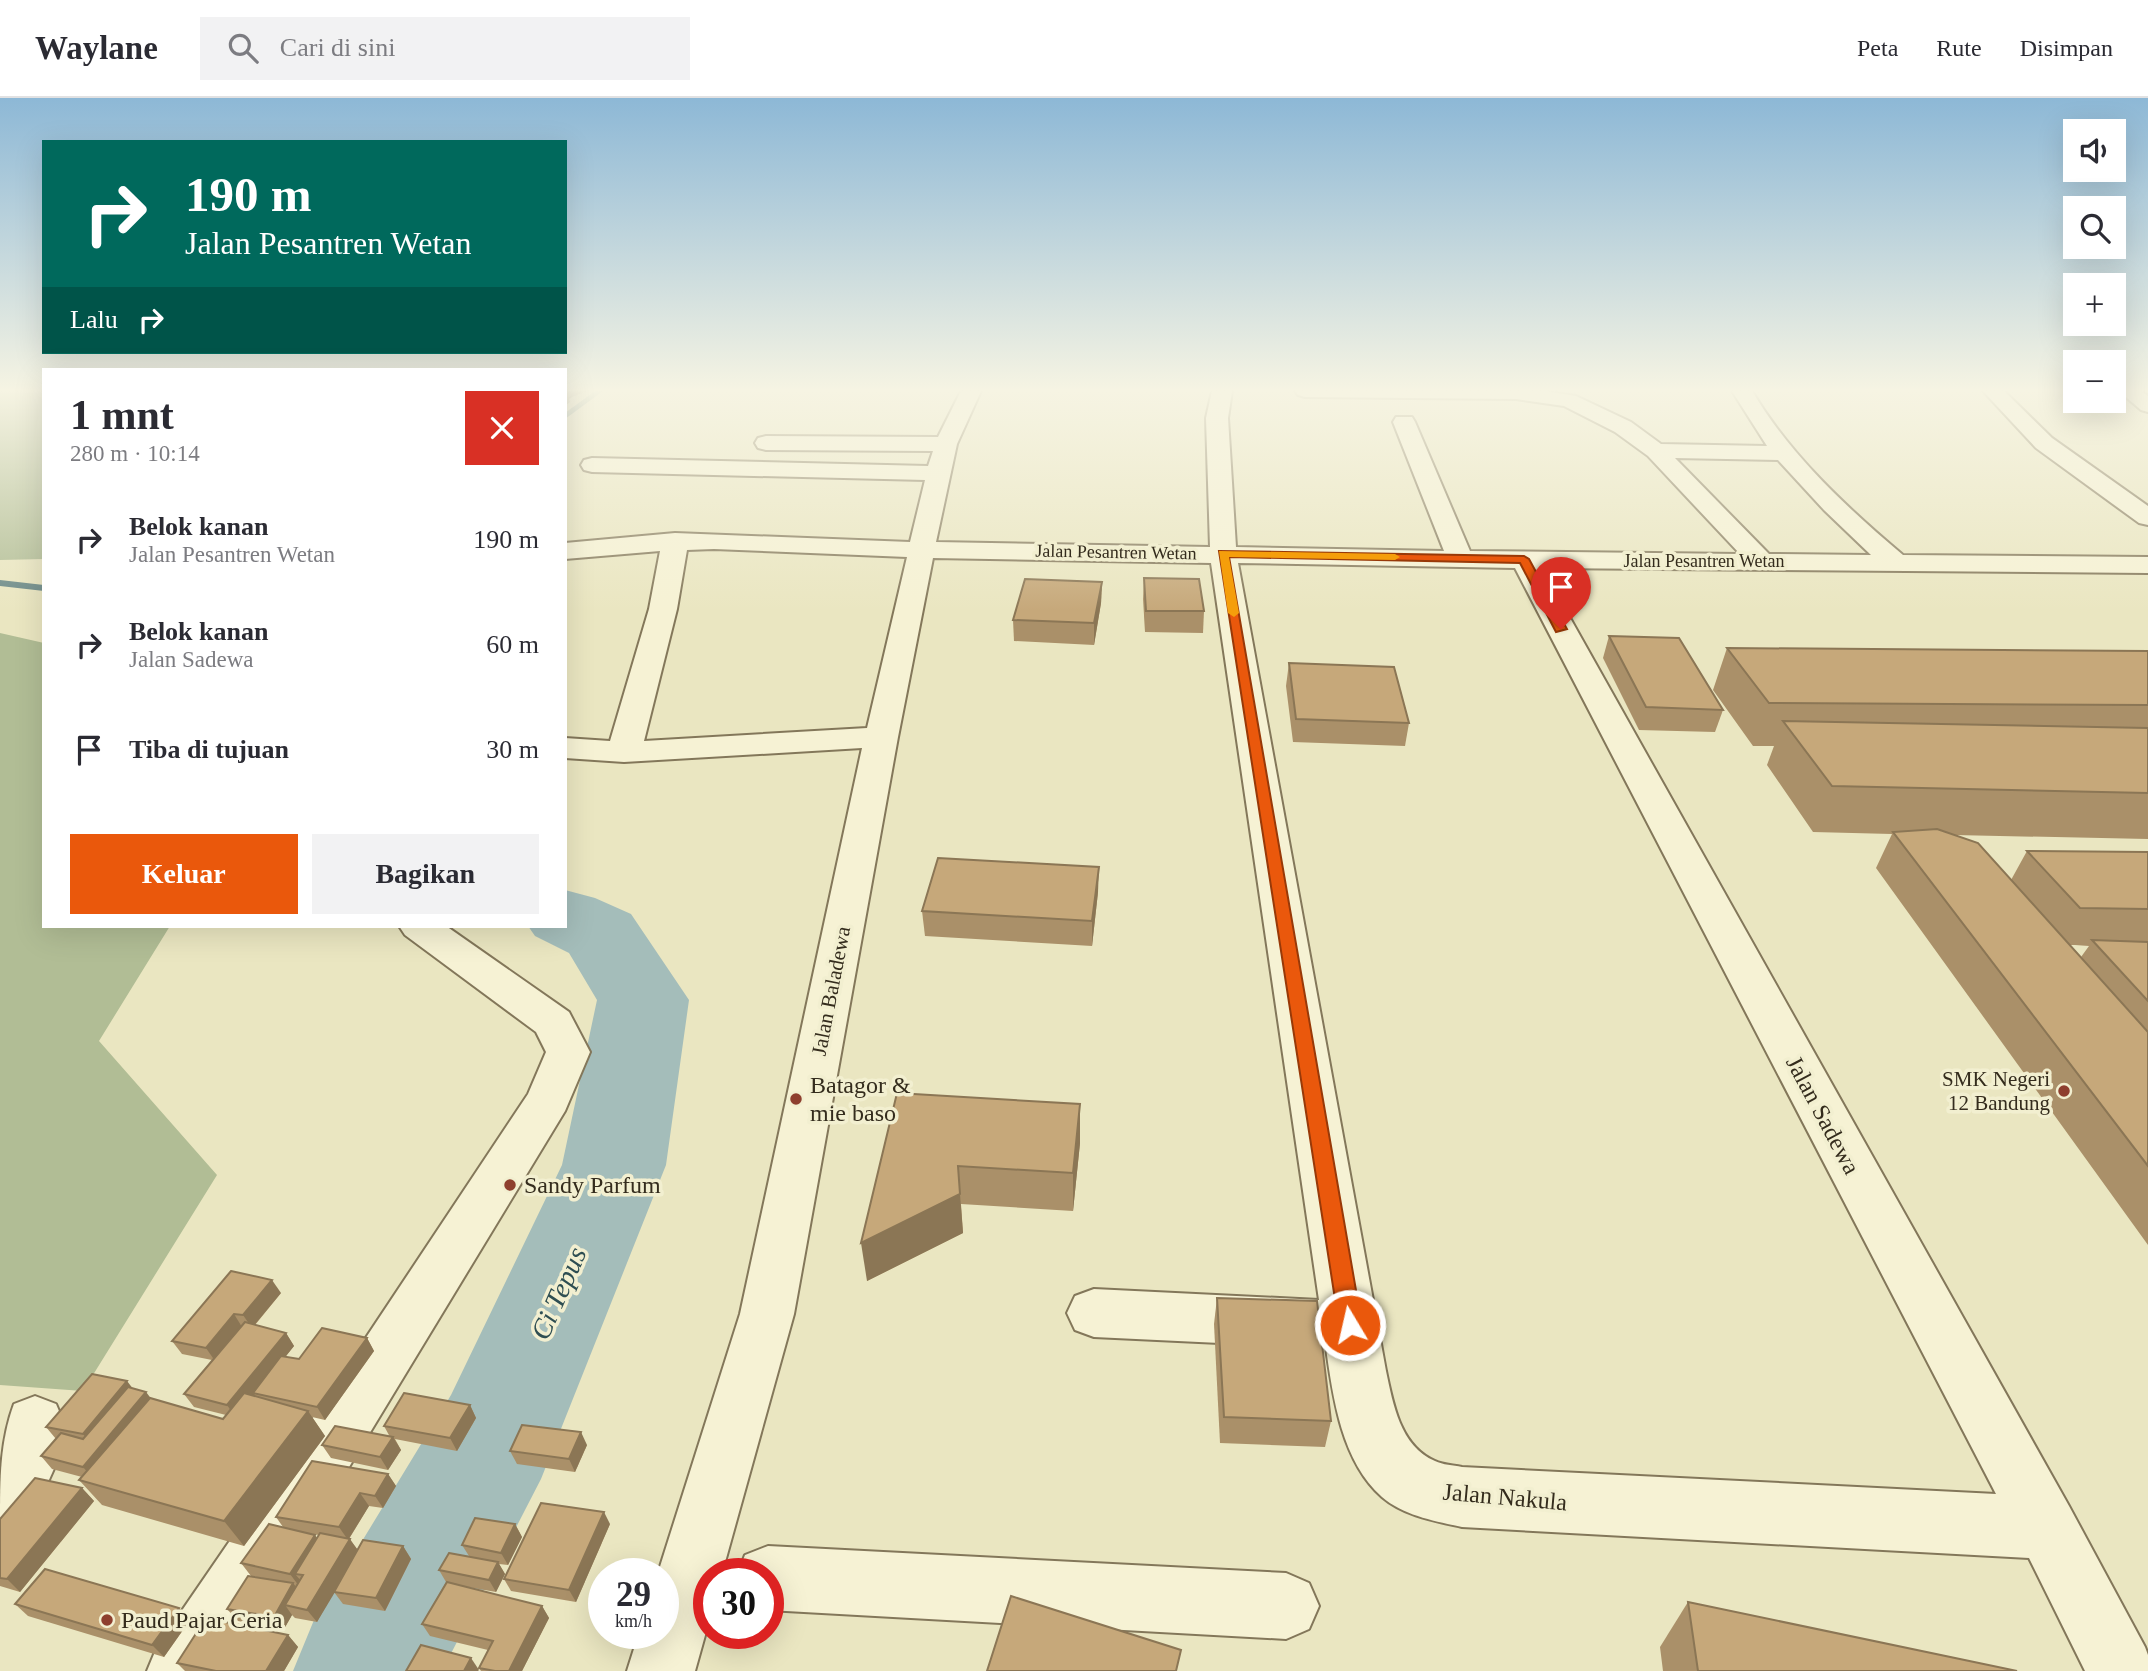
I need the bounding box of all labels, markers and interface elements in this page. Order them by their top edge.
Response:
search box [200,17,690,80]
icon: search [224,29,262,67]
text: Waylane [35,30,158,66]
text: Cari di sini [280,33,395,62]
text: Peta [1857,35,1898,61]
text: Rute [1936,35,1982,61]
text: Disimpan [2020,35,2113,61]
map controls [2063,119,2126,413]
button: sound [2063,119,2126,182]
text: 190 m [185,167,312,222]
icon: right [70,168,161,259]
button: search [2063,196,2126,259]
text: Jalan Pesantren Wetan [185,225,472,261]
button: + [2063,273,2126,336]
icon: right [132,301,170,339]
text: Lalu [70,305,118,334]
button: − [2063,350,2126,413]
button: close [465,391,539,465]
text: 1 mnt [70,392,174,438]
text: 280 m · 10:14 [70,441,200,466]
text: Belok kanan [129,512,268,541]
icon: right [70,521,108,559]
text: 190 m [473,525,539,554]
street label: Jalan Pesantren Wetan [1035,541,1197,563]
text: Jalan Pesantren Wetan [129,542,335,567]
street label: Jalan Pesantren Wetan [1623,551,1785,571]
pin [1531,557,1591,629]
icon: arrive [1542,568,1580,606]
text: Belok kanan [129,617,268,646]
icon: right [70,626,108,664]
text: 60 m [486,630,539,659]
text: Jalan Sadewa [129,647,254,672]
icon: arrive [70,731,108,769]
text: Tiba di tujuan [129,735,289,764]
text: 30 m [486,735,539,764]
button: Keluar [70,834,298,914]
button: Bagikan [312,834,539,914]
street label: Jalan Baladewa [807,924,855,1058]
street label: Jalan Sadewa [1781,1052,1865,1179]
place label: SMK Negeri 12 Bandung [1942,1067,2050,1115]
place label: Batagor & mie baso [810,1072,911,1126]
marker: SMK Negeri 12 Bandung [2056,1083,2072,1099]
marker: Batagor & mie baso [788,1091,804,1107]
place label: Sandy Parfum [524,1172,661,1198]
marker: Sandy Parfum [502,1177,518,1193]
water label: Ci Tepus [524,1242,593,1344]
position arrow [1313,1288,1387,1362]
street label: Jalan Nakula [1442,1479,1569,1515]
speed limit sign: 30 [693,1558,784,1649]
text: 29 [616,1575,651,1614]
place label: Paud Pajar Ceria [121,1607,283,1633]
text: km/h [615,1611,652,1631]
marker: Paud Pajar Ceria [99,1612,115,1628]

